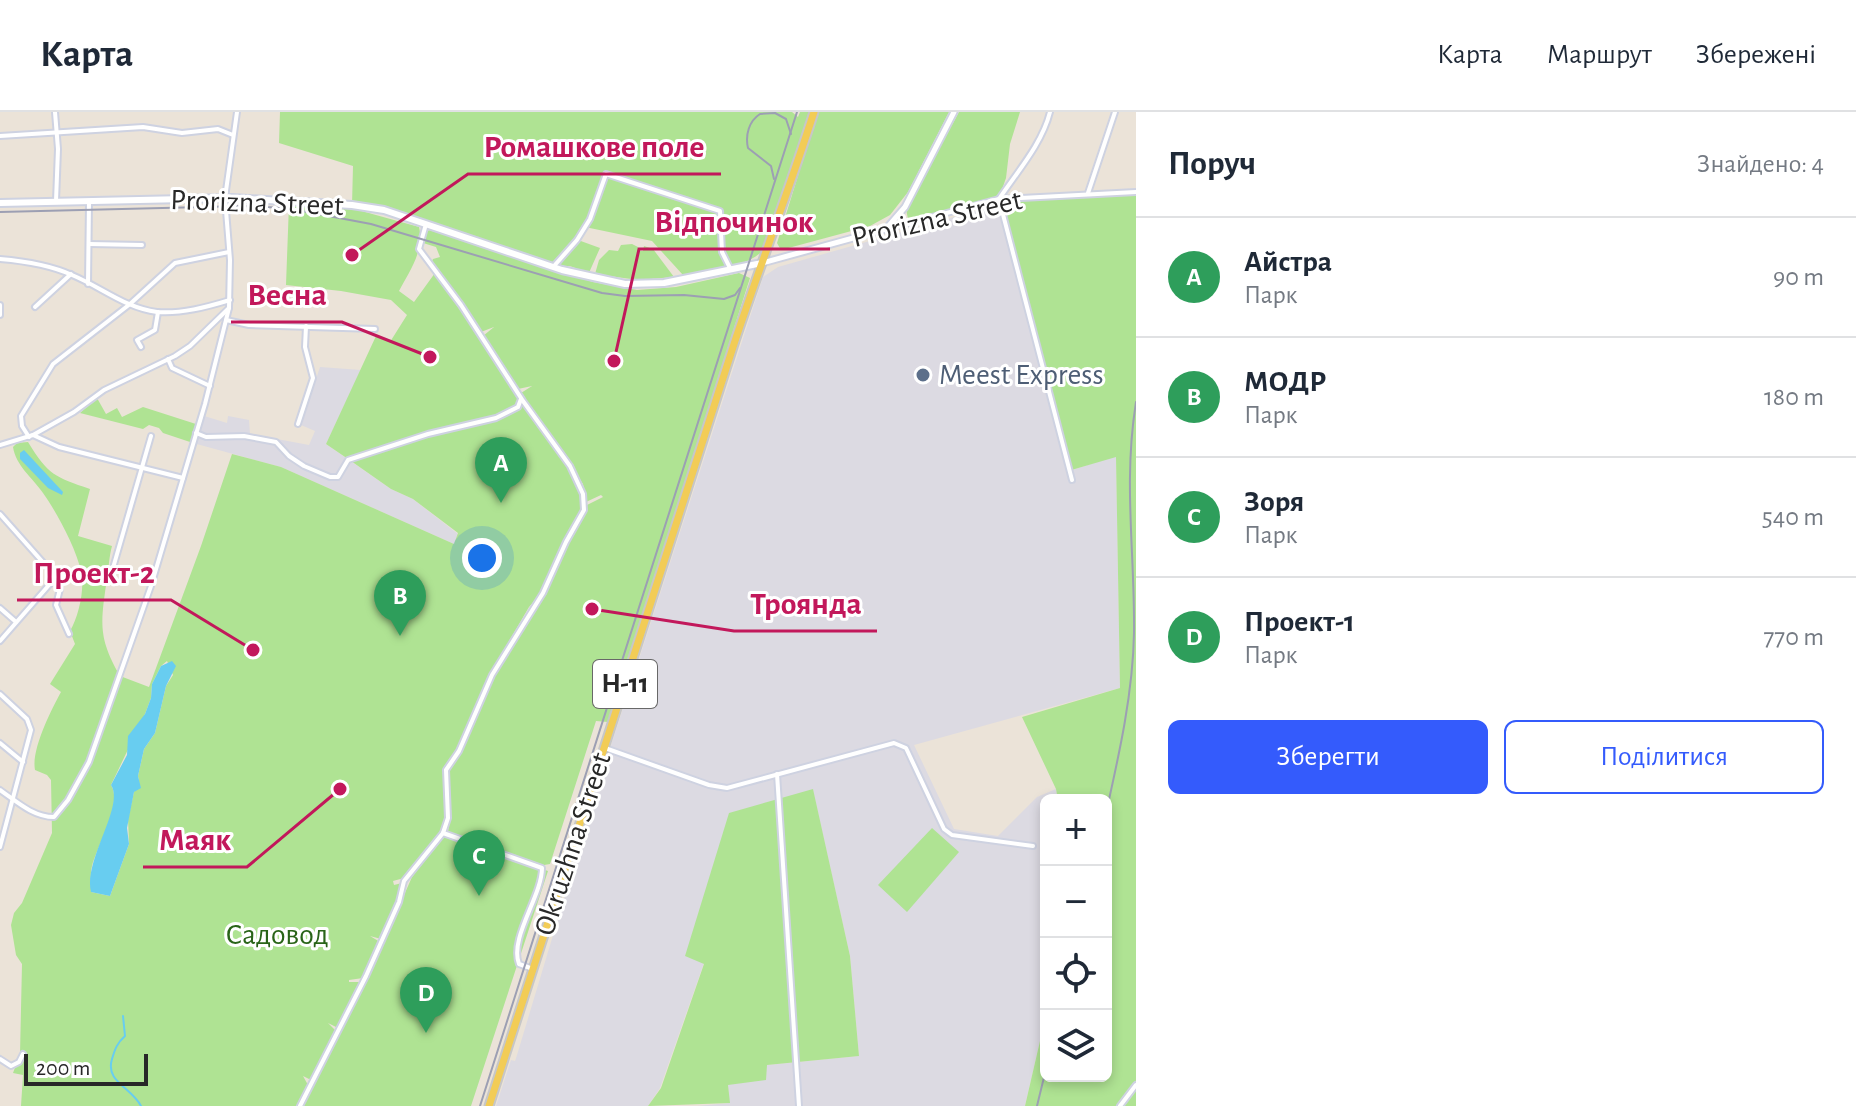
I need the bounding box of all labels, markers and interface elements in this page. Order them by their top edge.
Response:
text: Карта [40,36,133,74]
text: Карта [1437,41,1503,69]
text: Маршрут [1547,41,1652,69]
text: Збережені [1696,41,1816,69]
callout: Ромашкове поле [468,118,721,174]
text: Ромашкове поле [483,131,705,163]
text: Поруч [1168,147,1256,181]
text: Знайдено: 4 [1697,151,1824,177]
street label: Prorizna Street [170,185,345,221]
street label: Prorizna Street [849,185,1025,253]
callout: Відпочинок [639,193,830,249]
text: Відпочинок [654,206,814,238]
text: Айстра [1244,247,1332,277]
text: A [1186,264,1202,290]
text: 90 m [1773,264,1824,290]
callout: Весна [231,266,342,322]
text: Весна [247,279,327,311]
text: Парк [1244,282,1297,308]
place label: Meest Express [939,360,1104,390]
marker: Meest Express [914,366,932,384]
text: МОДР [1244,367,1326,397]
text: B [1186,384,1202,410]
text: 180 m [1764,384,1824,410]
text: Парк [1244,402,1297,428]
pin: A [475,437,527,503]
text: Зоря [1244,487,1304,517]
text: C [1187,504,1201,530]
text: 540 m [1762,504,1824,530]
text: Парк [1244,522,1297,548]
your location [462,538,502,578]
callout: Проект-2 [17,544,171,600]
text: Проект-2 [33,557,155,589]
pin: B [374,570,426,636]
callout: Троянда [734,575,877,631]
text: Троянда [750,588,862,620]
text: Проект-1 [1244,607,1355,637]
text: D [1185,624,1203,650]
text: 770 m [1763,624,1824,650]
text: Парк [1244,642,1297,668]
road number: Н-11 [593,660,657,708]
button: Зберегти [1168,720,1488,794]
button: Поділитися [1504,720,1824,794]
street label: Okruzhna Street [529,748,617,939]
map controls [1040,794,1112,1082]
button: + [1040,794,1112,866]
callout: Маяк [143,811,247,867]
text: Маяк [159,824,231,856]
pin: C [453,830,505,896]
button: − [1040,866,1112,938]
park label: Садовод [225,920,329,950]
button: locate [1040,938,1112,1010]
pin: D [400,967,452,1033]
button: layers [1040,1010,1112,1082]
scale bar [24,1050,148,1086]
text: 200 m [36,1057,90,1079]

